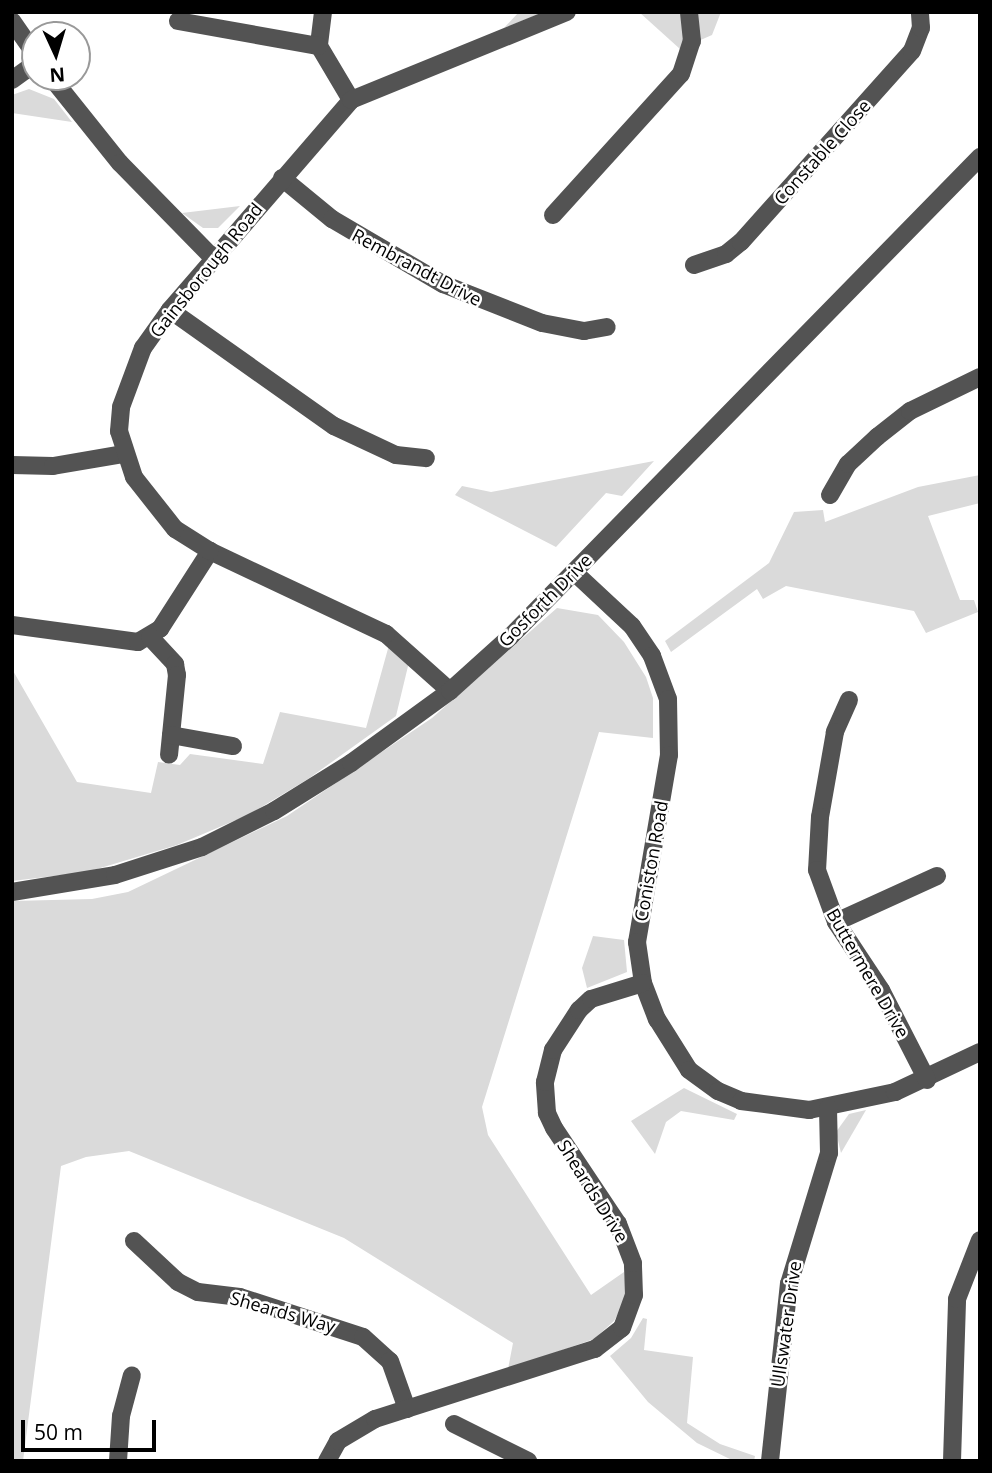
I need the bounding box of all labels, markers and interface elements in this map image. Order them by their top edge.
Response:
north arrow [21,21,91,91]
text: N [49,61,66,88]
street label: Constable Close [769,95,875,209]
street label: Gainsborough Road [145,198,267,342]
street label: Rembrandt Drive [349,224,485,310]
street label: Gosforth Drive [494,549,596,651]
street label: Coniston Road [630,799,672,923]
street label: Buttermere Drive [822,904,914,1042]
street label: Sheards Drive [553,1136,633,1246]
street label: Ullswater Drive [766,1259,806,1389]
street label: Sheards Way [228,1287,338,1337]
scale bar [24,1406,159,1450]
text: 50 m [34,1418,83,1446]

